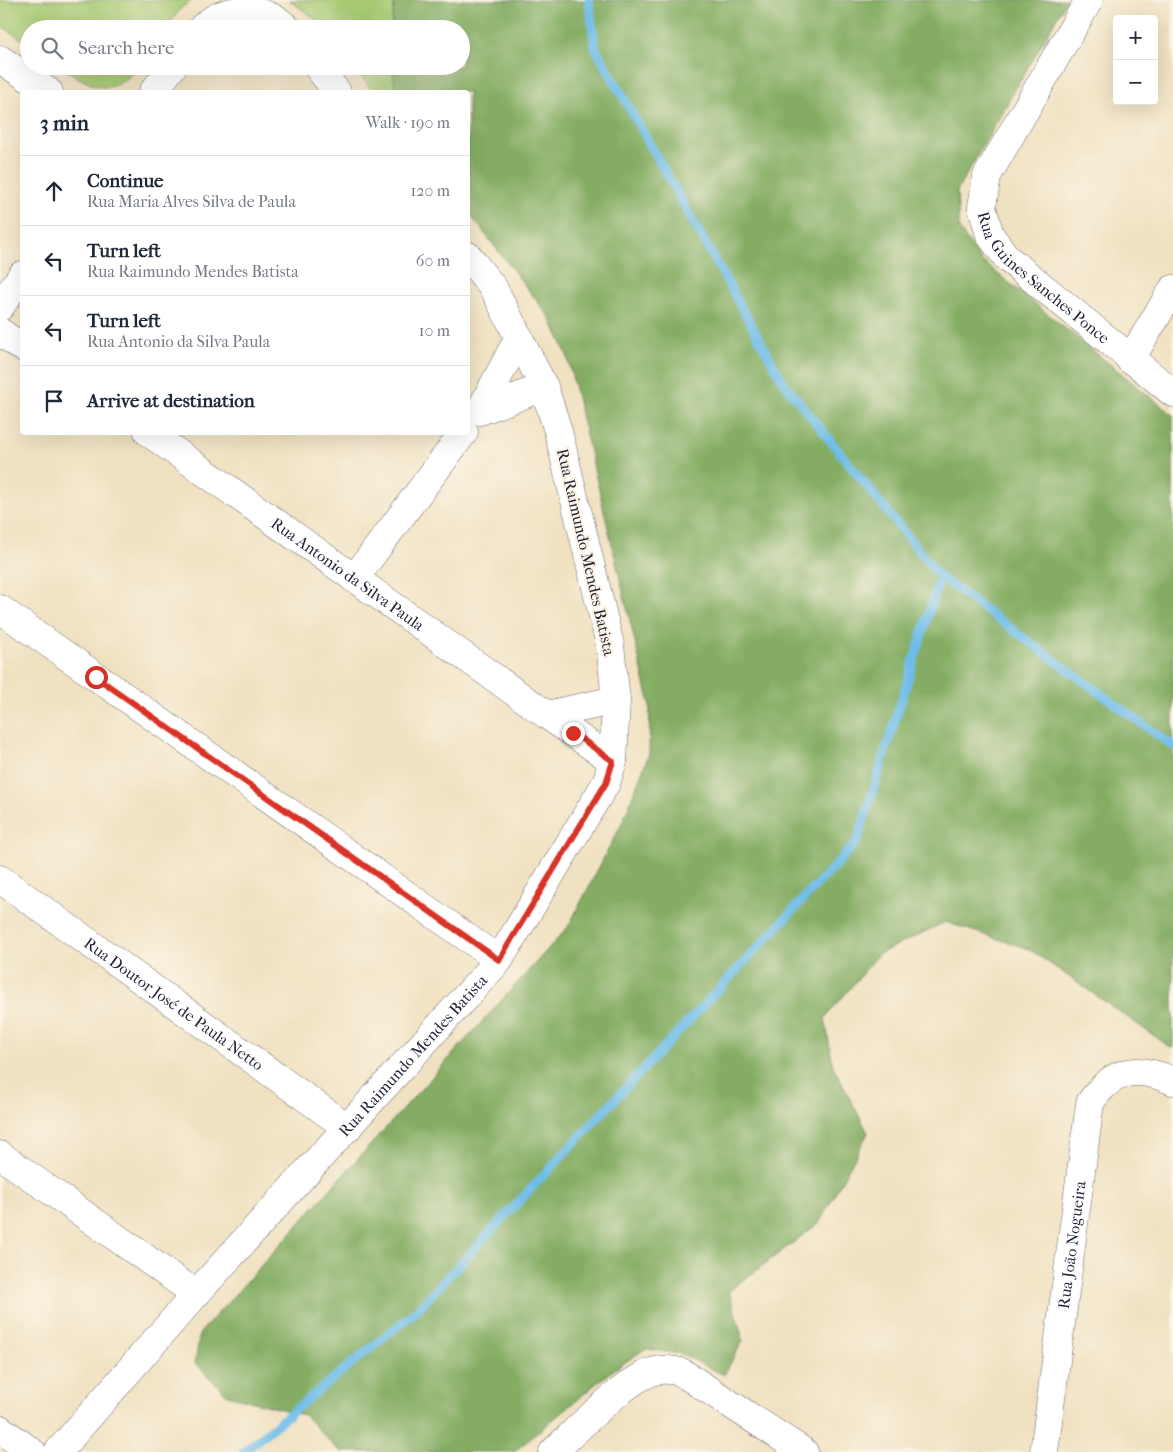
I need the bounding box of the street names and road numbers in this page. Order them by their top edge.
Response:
street label: Rua Guines Sanches Ponce [974,209,1114,347]
street label: Rua Raimundo Mendes Batista [553,447,619,658]
street label: Rua Antonio da Silva Paula [268,513,429,635]
street label: Rua Doutor José de Paula Netto [81,933,267,1074]
street label: Rua Raimundo Mendes Batista [334,970,491,1140]
street label: Rua João Nogueira [1053,1179,1089,1310]

